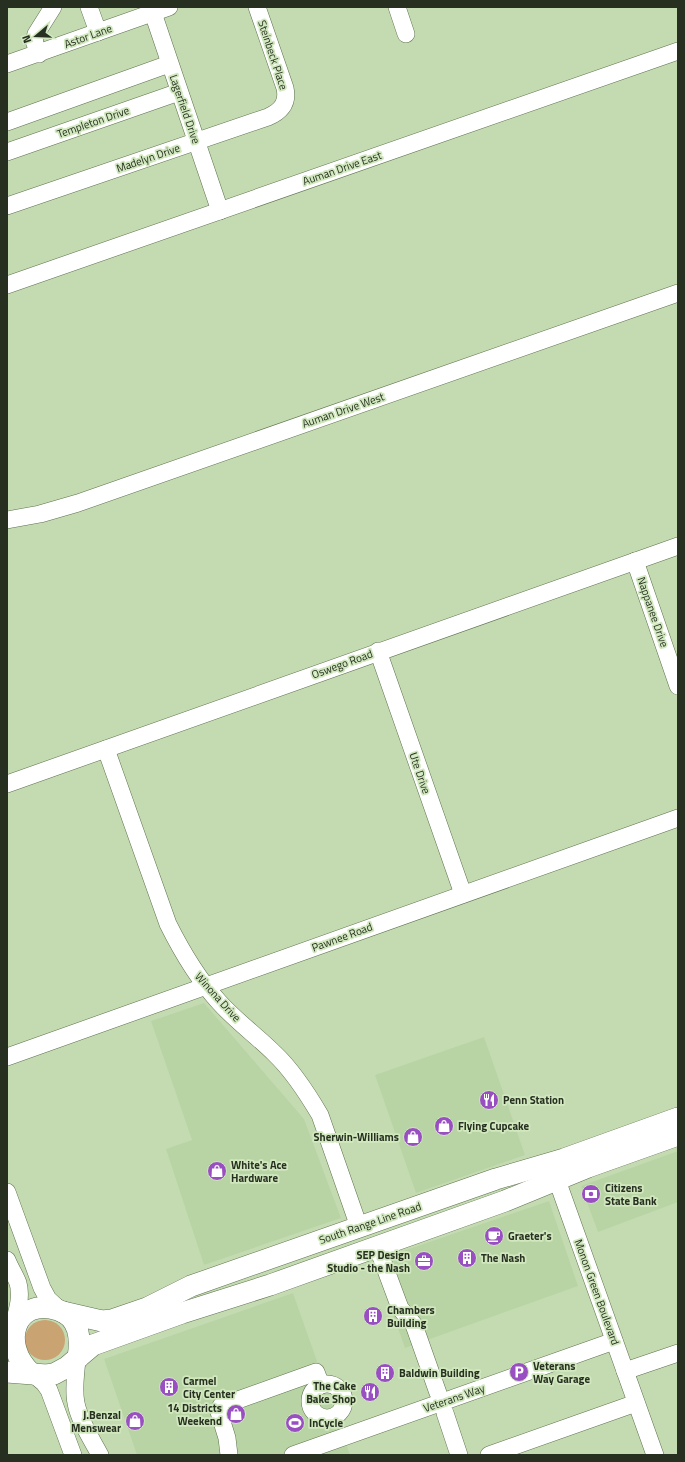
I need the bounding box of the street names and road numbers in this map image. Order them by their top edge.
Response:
street label: Steinbeck Place [254,18,292,92]
street label: Astor Lane [62,20,115,52]
street label: Lagerfield Drive [166,72,204,146]
street label: Templeton Drive [55,102,132,142]
street label: Madelyn Drive [114,139,182,176]
street label: Auman Drive East [300,147,384,189]
street label: Auman Drive West [300,388,386,432]
street label: Nappanee Drive [633,575,673,650]
street label: Oswego Road [309,645,375,682]
street label: Ute Drive [405,750,435,796]
street label: Pawnee Road [309,919,375,955]
street label: Winona Drive [191,969,245,1026]
street label: South Range Line Road [317,1198,423,1248]
street label: Monon Green Boulevard [570,1237,624,1347]
street label: Veterans Way [421,1380,488,1416]

